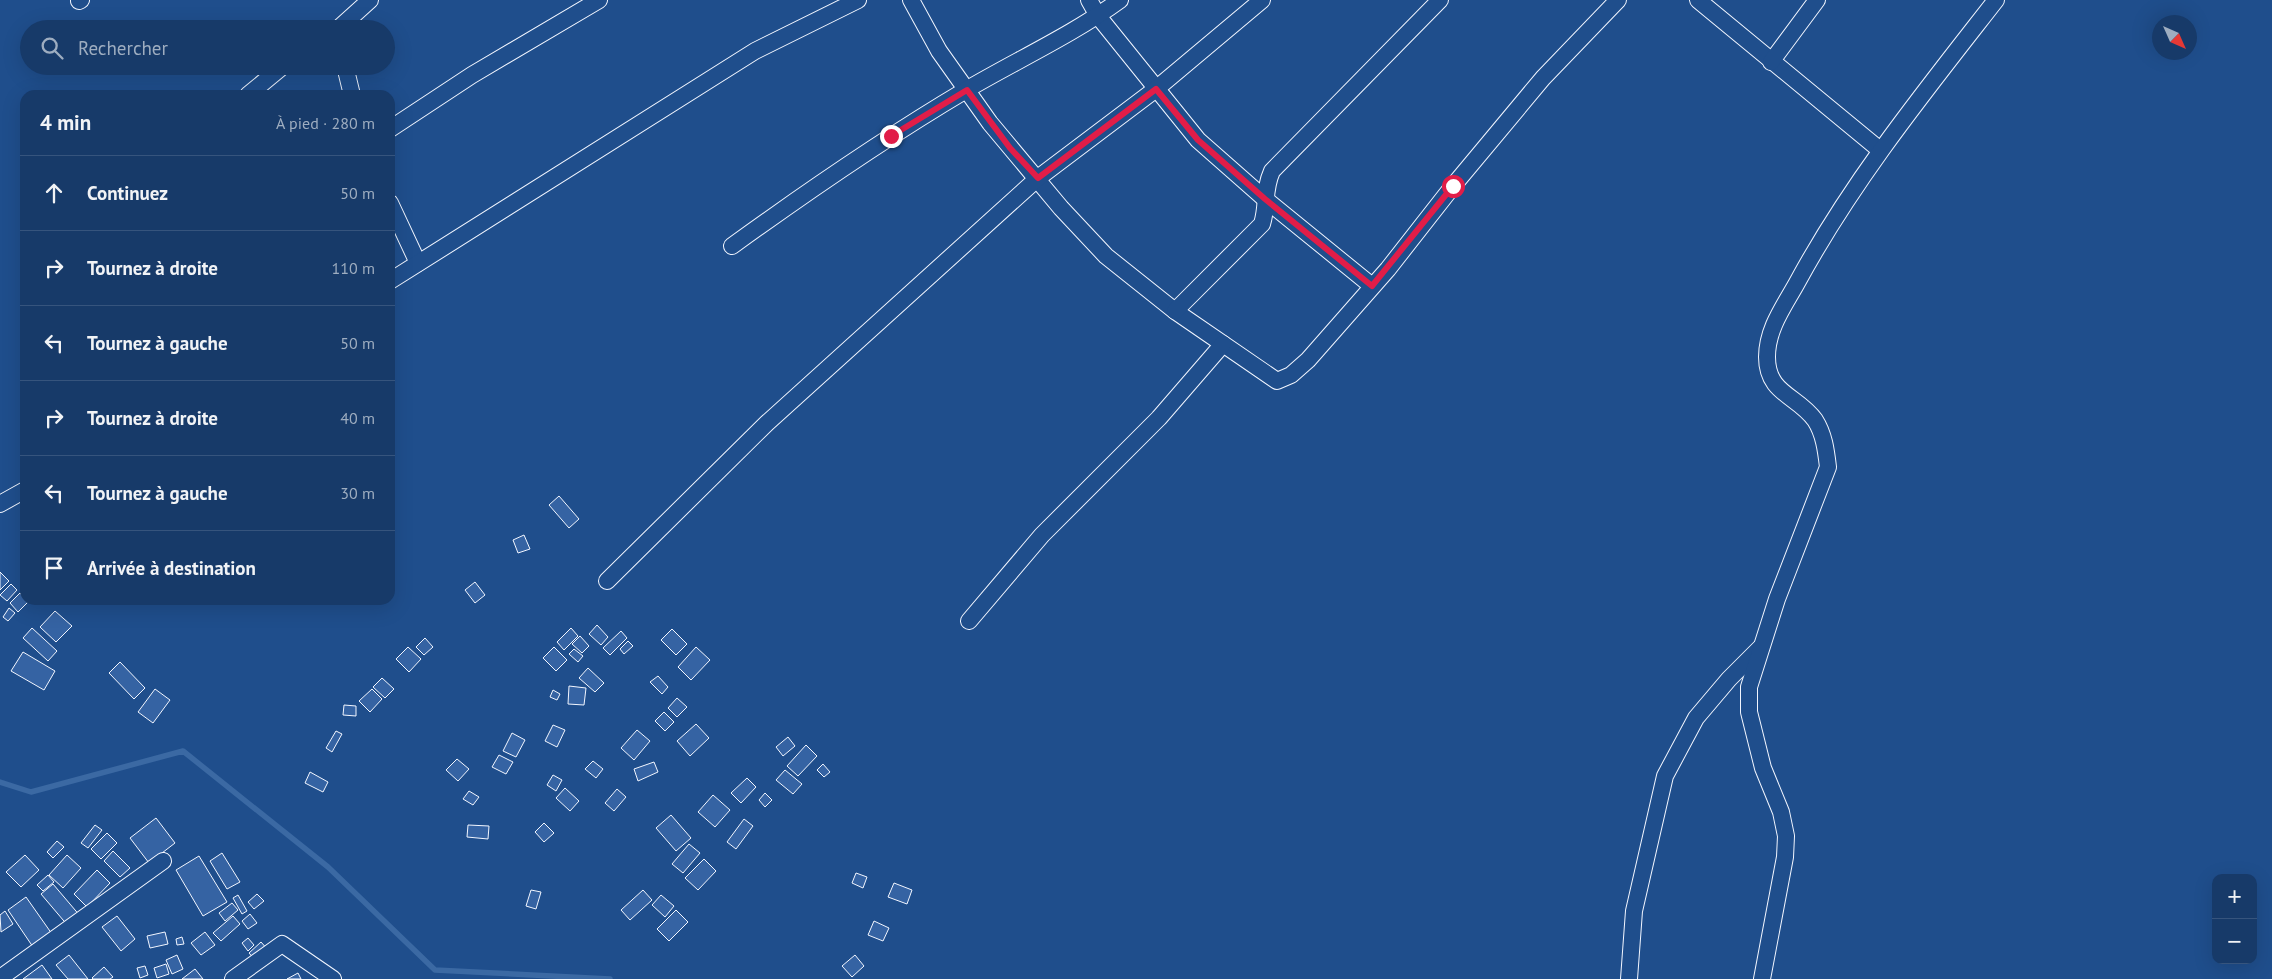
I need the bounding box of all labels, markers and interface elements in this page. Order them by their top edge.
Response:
north arrow [2152,15,2197,60]
search box [20,20,395,75]
icon: search [38,34,66,62]
text: Rechercher [78,36,168,60]
text: 4 min [40,109,91,136]
text: À pied · 280 m [276,113,375,133]
route end [880,125,903,148]
route start [1442,175,1465,198]
icon: ahead [40,179,68,207]
text: Continuez [87,181,168,205]
text: 50 m [340,183,375,203]
icon: right [40,254,68,282]
text: Tournez à droite [87,256,218,280]
text: 110 m [332,258,375,278]
icon: left [40,329,68,357]
text: Tournez à gauche [87,331,228,355]
text: 50 m [340,333,375,353]
icon: right [40,404,68,432]
text: Tournez à droite [87,406,218,430]
text: 40 m [340,408,375,428]
icon: left [40,479,68,507]
text: Tournez à gauche [87,481,228,505]
text: 30 m [340,483,375,503]
icon: arrive [40,554,68,582]
text: Arrivée à destination [87,556,256,580]
map controls [2212,874,2257,964]
button: + [2212,874,2257,919]
button: − [2212,919,2257,964]

